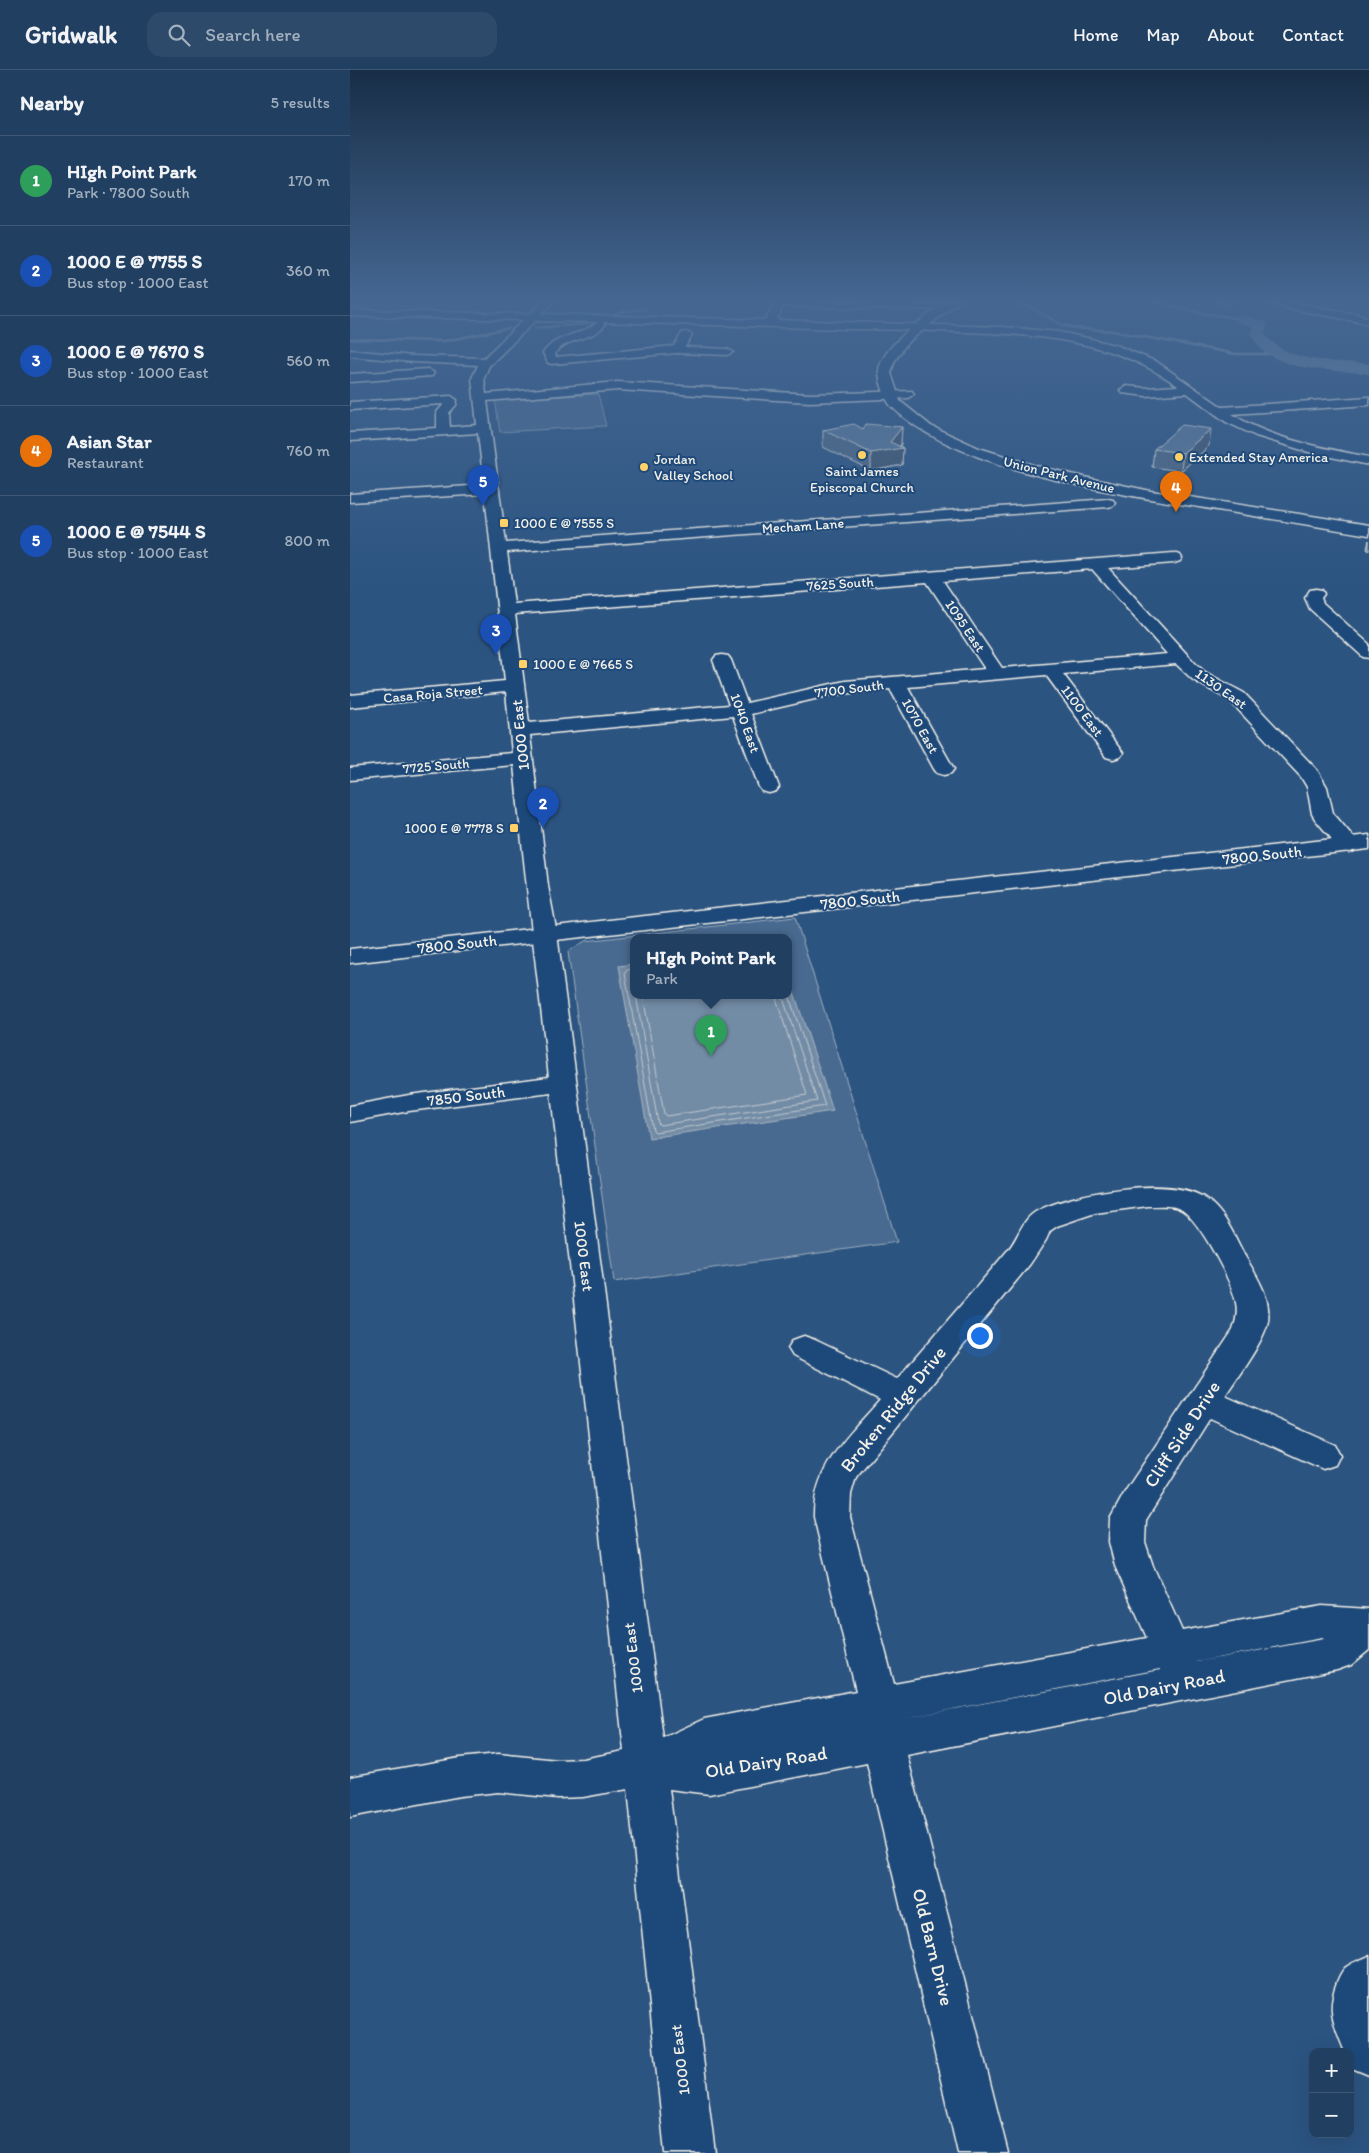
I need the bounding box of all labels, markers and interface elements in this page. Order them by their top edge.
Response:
search box [147,12,497,57]
text: Gridwalk [25,20,117,49]
icon: search [165,21,193,49]
text: Search here [205,23,301,46]
text: Home [1073,24,1119,46]
text: Map [1147,24,1180,46]
text: About [1208,24,1254,46]
text: Contact [1282,24,1344,46]
text: Nearby [20,90,84,115]
text: 5 results [270,93,330,112]
text: HIgh Point Park [67,160,197,183]
text: 1 [32,171,40,190]
text: 170 m [288,171,330,190]
text: Park · 7800 South [67,183,190,202]
text: 1000 E @ 7755 S [67,250,202,273]
text: 2 [32,261,40,280]
text: 360 m [286,261,330,280]
text: Bus stop · 1000 East [67,273,209,292]
text: 1000 E @ 7670 S [67,340,204,363]
text: 3 [32,351,40,370]
text: 560 m [286,351,330,370]
text: Bus stop · 1000 East [67,363,209,382]
text: Asian Star [67,430,151,453]
text: 4 [31,441,41,460]
text: 760 m [287,441,330,460]
marker: Saint James Episcopal Church [856,449,868,461]
place label: Extended Stay America [1189,449,1329,466]
place label: Jordan Valley School [654,451,733,484]
marker: Extended Stay America [1173,451,1185,463]
text: Restaurant [67,453,144,472]
street label: Union Park Avenue [1002,453,1117,497]
marker: Jordan Valley School [638,461,650,473]
place label: Saint James Episcopal Church [810,463,914,496]
pin: 5 [467,465,499,506]
pin: 4 [1160,471,1192,512]
place label: 1000 E @ 7555 S [514,515,614,532]
street label: Mecham Lane [761,515,845,537]
marker: 1000 E @ 7555 S [498,517,510,529]
text: 1000 E @ 7544 S [67,520,206,543]
text: 5 [32,531,40,550]
text: 800 m [284,531,330,550]
text: Bus stop · 1000 East [67,543,209,562]
street label: 7625 South [806,573,874,595]
street label: 1095 East [941,597,989,655]
pin: 3 [480,614,512,655]
place label: 1000 E @ 7665 S [533,656,633,673]
marker: 1000 E @ 7665 S [517,658,529,670]
street label: 1130 East [1192,665,1250,713]
street label: 7700 South [814,676,884,702]
street label: Casa Roja Street [383,681,483,707]
street label: 1100 East [1057,682,1107,740]
street label: 1040 East [726,691,764,755]
street label: 1070 East [898,695,942,757]
street label: 1000 East [507,699,533,771]
street label: 7725 South [402,755,470,777]
pin: 2 [527,787,559,828]
place label: 1000 E @ 7778 S [404,820,504,837]
marker: 1000 E @ 7778 S [508,822,520,834]
street label: 7800 South [1221,841,1303,869]
street label: 7800 South [819,886,901,914]
street label: 7800 South [416,930,498,958]
popup [630,934,792,999]
text: HIgh Point Park [646,946,776,969]
text: Park [646,969,678,988]
pin: 1 [695,1015,727,1056]
street label: 7850 South [426,1082,506,1110]
street label: 1000 East [570,1220,598,1292]
your location [967,1323,993,1349]
street label: Broken Ridge Drive [835,1341,951,1477]
street label: Cliff Side Drive [1139,1376,1225,1492]
street label: 1000 East [619,1622,647,1694]
street label: Old Dairy Road [1101,1664,1227,1710]
street label: Old Dairy Road [703,1741,829,1783]
street label: Old Barn Drive [907,1886,959,2008]
street label: 1000 East [666,2024,694,2096]
map controls [1309,2048,1354,2138]
button: + [1309,2048,1354,2093]
button: − [1309,2093,1354,2138]

